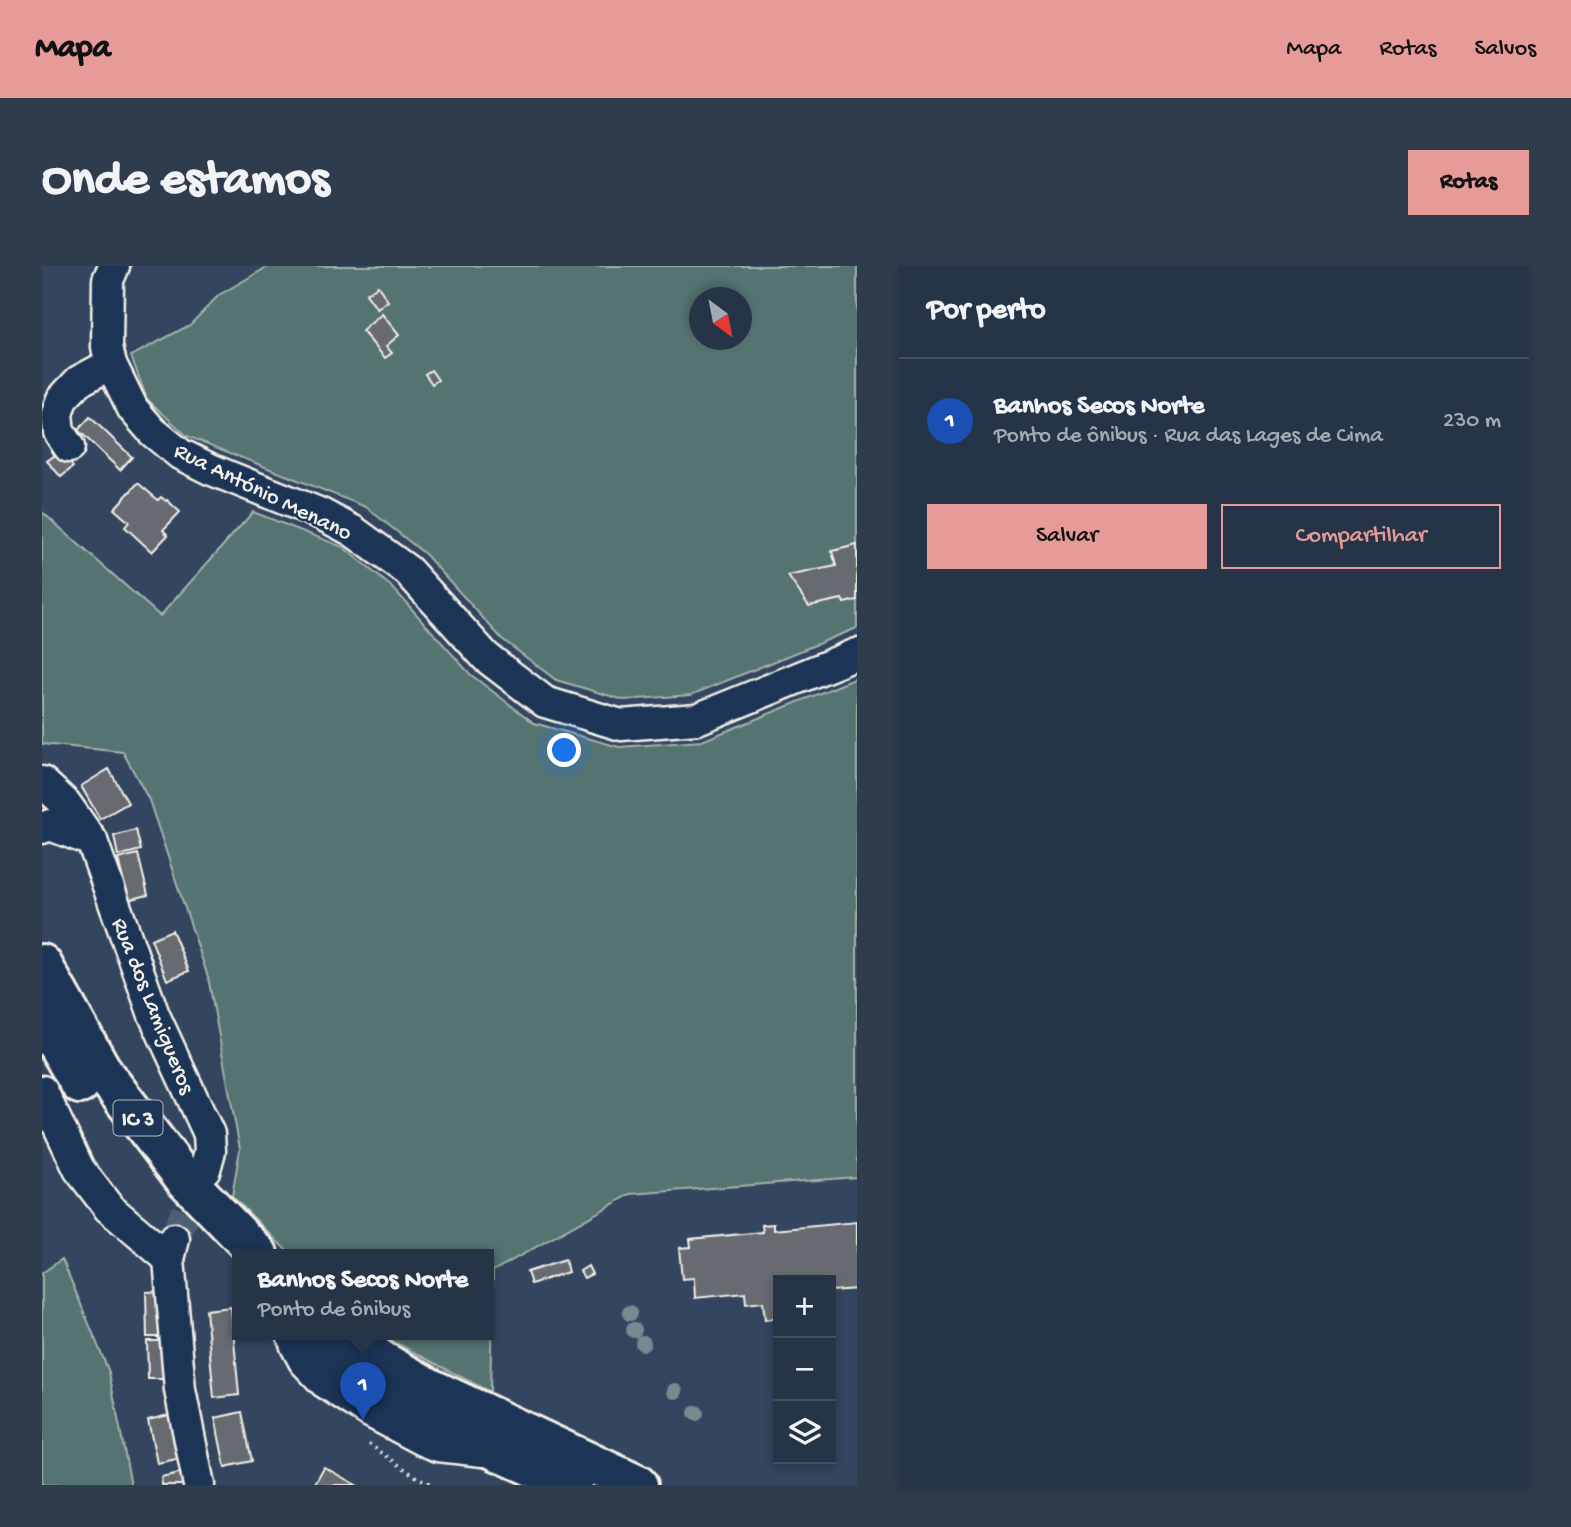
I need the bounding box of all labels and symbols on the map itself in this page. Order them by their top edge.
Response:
north arrow [689,287,752,350]
street label: Rua António Menano [169,438,356,548]
your location [547,733,581,767]
street label: Rua dos Lamigueros [104,914,200,1099]
road number: IC 3 [114,1100,162,1136]
pin: 1 [340,1362,386,1420]

